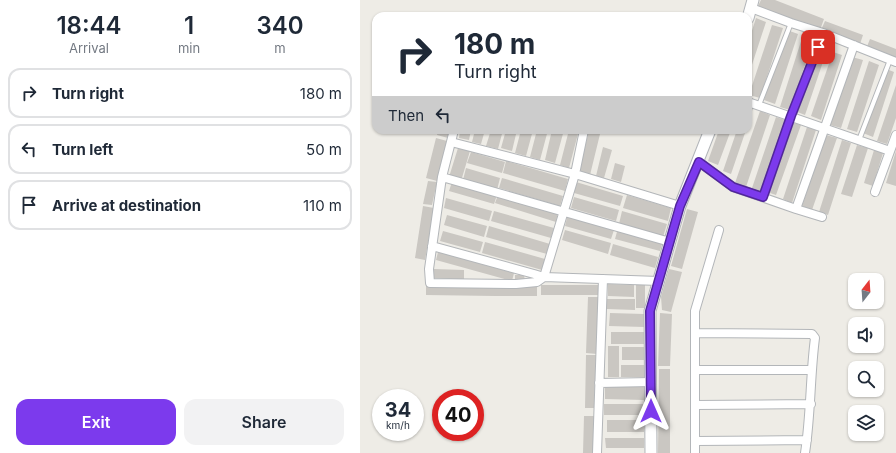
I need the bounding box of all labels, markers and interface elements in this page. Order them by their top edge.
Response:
text: 18:44 [56,11,122,40]
text: 1 [184,11,194,40]
text: 340 [256,11,304,40]
text: 180 m [454,27,535,61]
icon: right [388,28,440,80]
pin [801,30,835,64]
icon: arrive [807,36,829,58]
text: Arrival [69,40,109,56]
text: min [178,40,200,56]
text: m [274,40,286,56]
text: Turn right [454,61,537,82]
icon: right [18,82,40,104]
text: Turn right [52,84,124,103]
text: 180 m [300,84,342,103]
icon: left [432,104,454,126]
text: Then [388,106,424,125]
icon: left [18,138,40,160]
text: Turn left [52,140,113,159]
text: 50 m [306,140,342,159]
icon: arrive [18,194,40,216]
text: Arrive at destination [52,196,201,215]
text: 110 m [303,196,342,215]
north arrow [848,273,884,309]
map controls [848,273,884,441]
button: sound [848,317,884,353]
button: search [848,361,884,397]
speed limit sign: 40 [432,389,484,441]
position arrow [630,390,672,432]
text: 34 [385,398,411,422]
button: Exit [16,399,176,445]
button: Share [184,399,344,445]
button: layers [848,405,884,441]
text: km/h [386,419,410,431]

